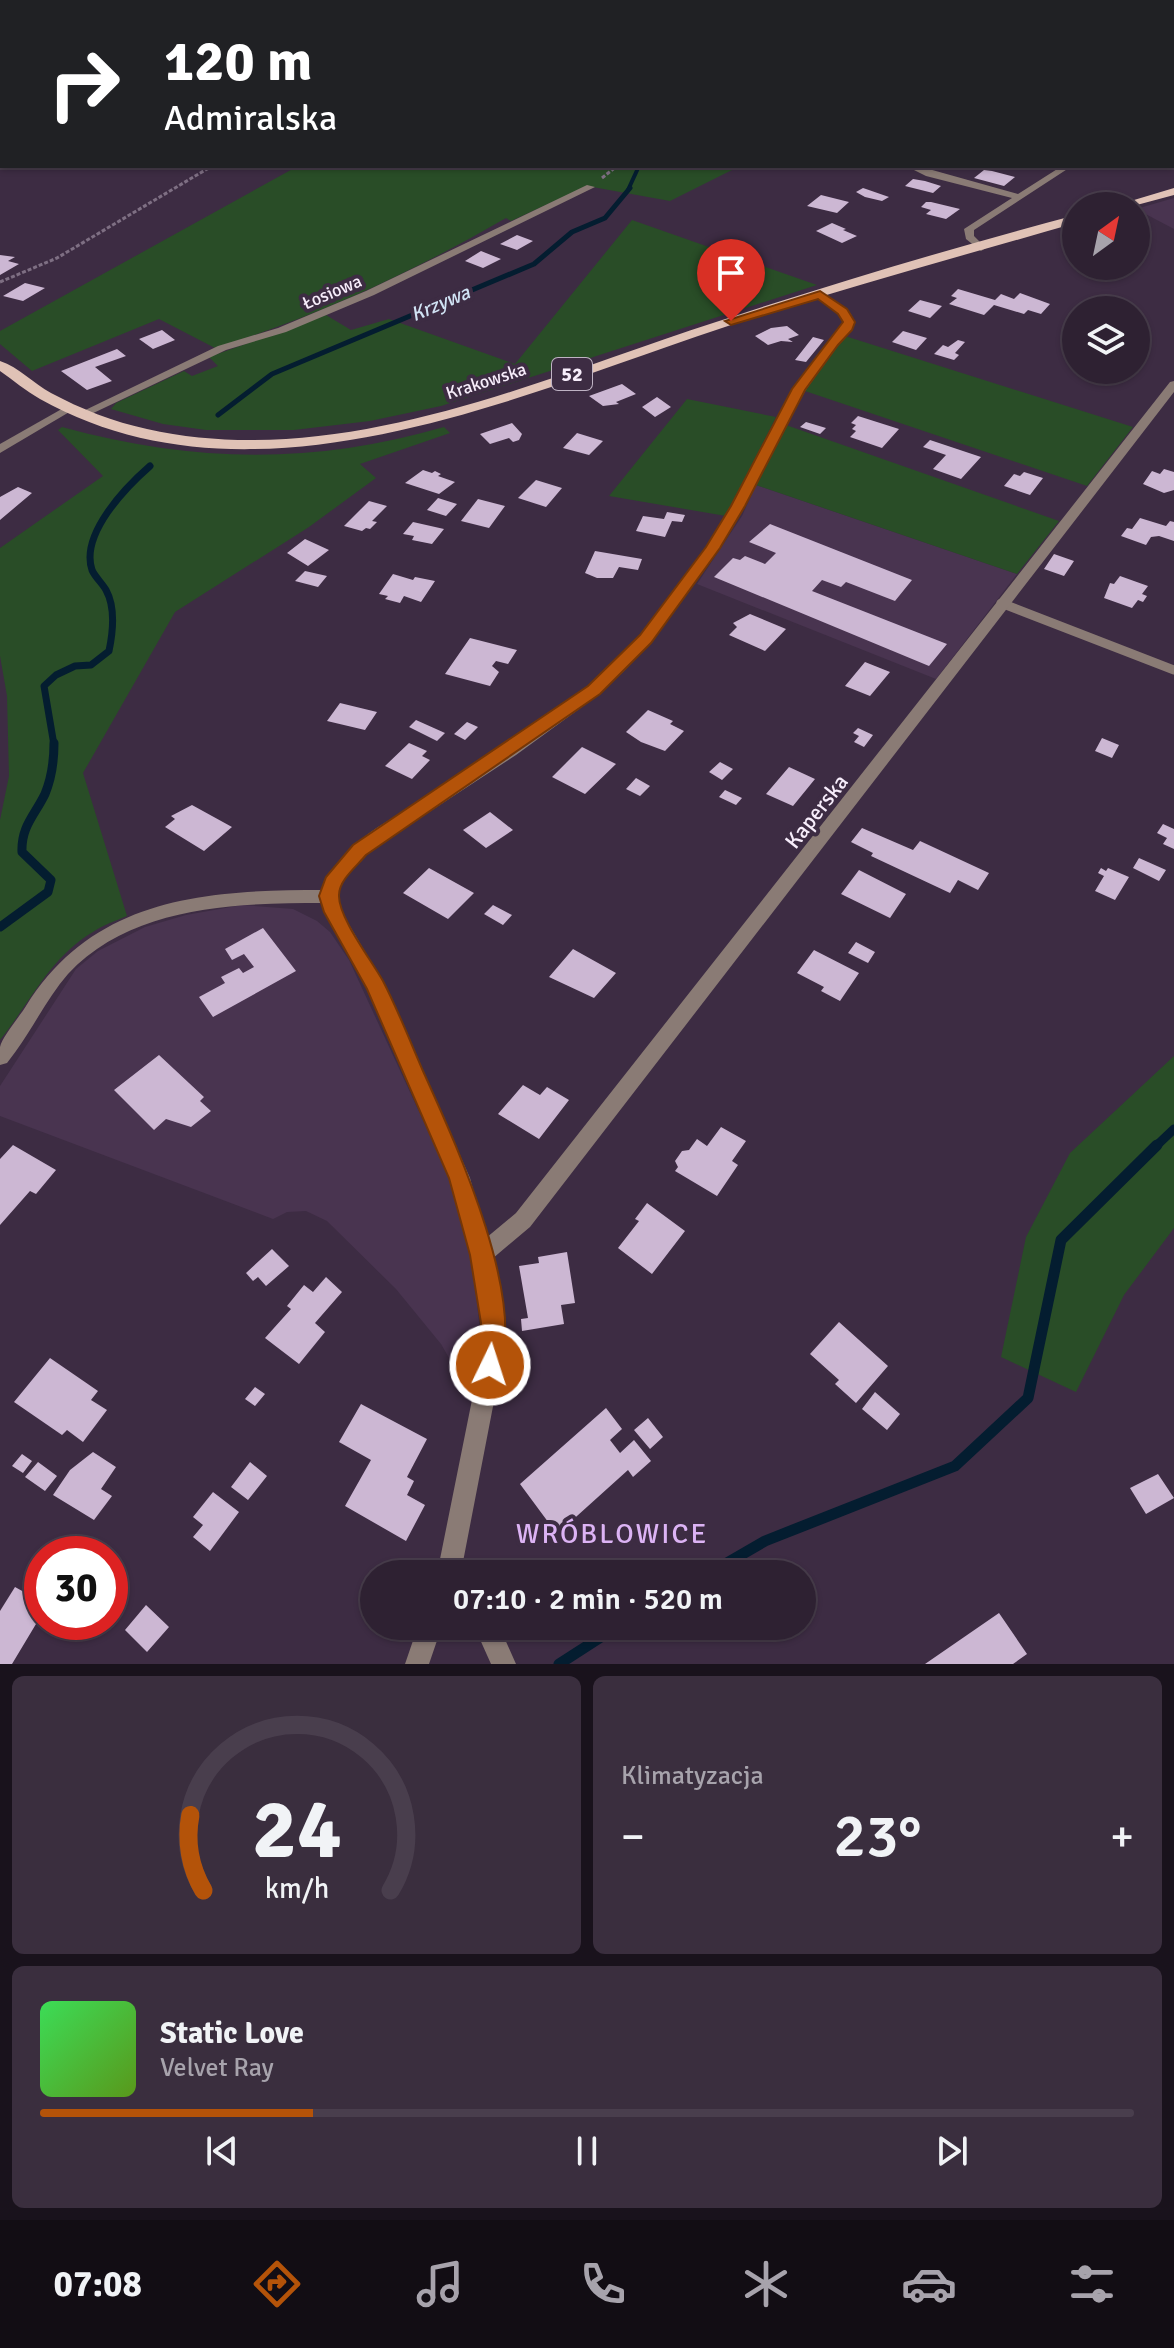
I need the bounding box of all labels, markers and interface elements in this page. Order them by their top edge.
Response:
text: 120 m [164,27,312,96]
icon: right [32,32,136,136]
text: Admiralska [164,96,337,141]
north arrow [1062,192,1150,280]
map controls [1062,192,1150,384]
pin [697,239,765,321]
icon: arrive [709,251,753,295]
street label: Łosiowa [299,270,365,314]
water label: Krzywa [407,279,474,327]
button: layers [1062,296,1150,384]
street label: Krakowska [443,358,529,404]
road number: 52 [552,358,592,390]
street label: Kaperska [779,769,854,854]
position arrow [448,1323,532,1407]
district label: WRÓBLOWICE [516,1517,708,1551]
speed limit sign: 30 [24,1536,128,1640]
text: 07:10 · 2 min · 520 m [453,1581,723,1618]
text: Klimatyzacja [621,1760,764,1792]
text: 24 [252,1779,341,1881]
text: 23° [834,1800,921,1874]
text: − [621,1810,645,1864]
text: + [1110,1810,1134,1864]
text: km/h [264,1871,329,1906]
text: Static Love [160,2015,304,2052]
text: Velvet Ray [160,2052,274,2084]
icon: previous [200,2129,244,2173]
icon: pause [565,2129,609,2173]
icon: next [930,2129,974,2173]
icon: directions [249,2256,305,2312]
icon: music [412,2256,468,2312]
icon: phone [575,2256,631,2312]
icon: climate [738,2256,794,2312]
icon: car [901,2256,957,2312]
icon: filters [1064,2256,1120,2312]
text: 07:08 [54,2262,142,2307]

